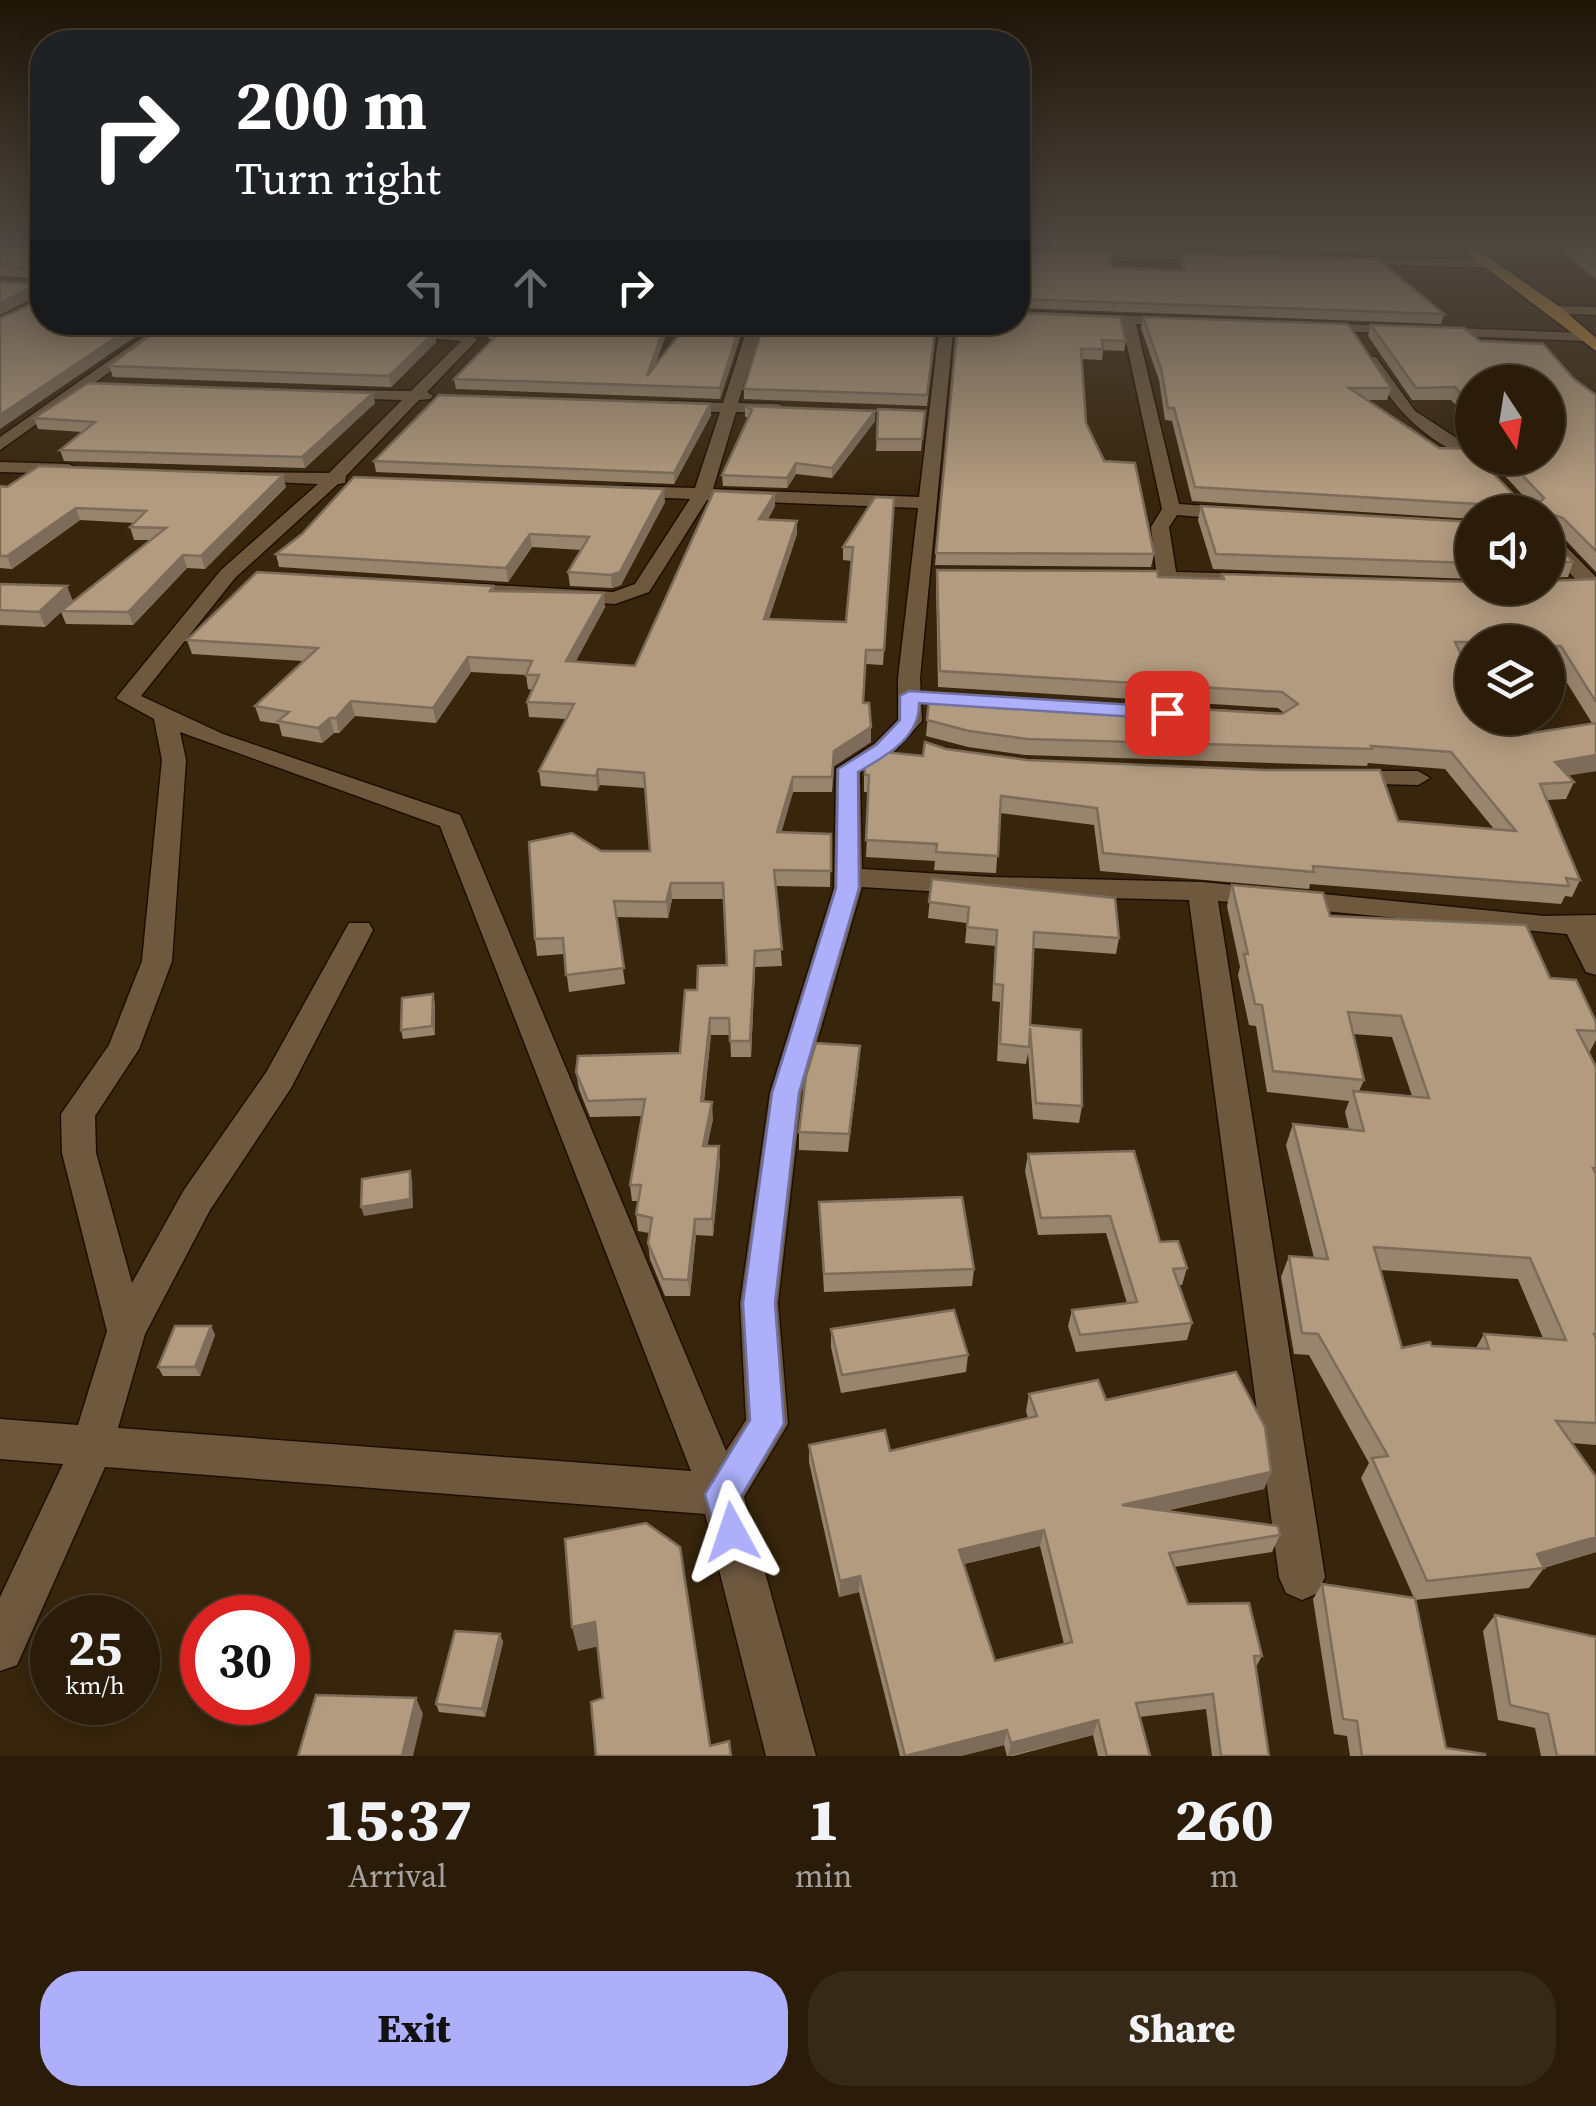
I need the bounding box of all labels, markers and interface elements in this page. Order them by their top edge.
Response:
text: 200 m [235,56,427,152]
icon: right [70,70,200,200]
text: Turn right [235,147,441,209]
icon: left [398,260,453,315]
icon: ahead [503,260,558,315]
icon: right [608,260,663,315]
north arrow [1455,365,1565,475]
map controls [1455,365,1565,735]
button: sound [1455,495,1565,605]
button: layers [1455,625,1565,735]
pin [1125,671,1210,756]
icon: arrive [1140,686,1195,741]
position arrow [680,1480,784,1584]
speed limit sign: 30 [180,1595,310,1725]
text: 25 [68,1613,122,1682]
text: km/h [65,1668,125,1702]
text: 15:37 [322,1778,472,1860]
text: 1 [807,1778,840,1860]
text: 260 [1175,1778,1274,1860]
text: Arrival [348,1854,447,1898]
text: min [795,1854,852,1898]
text: m [1210,1854,1239,1898]
button: Exit [40,1971,788,2086]
button: Share [808,1971,1556,2086]

